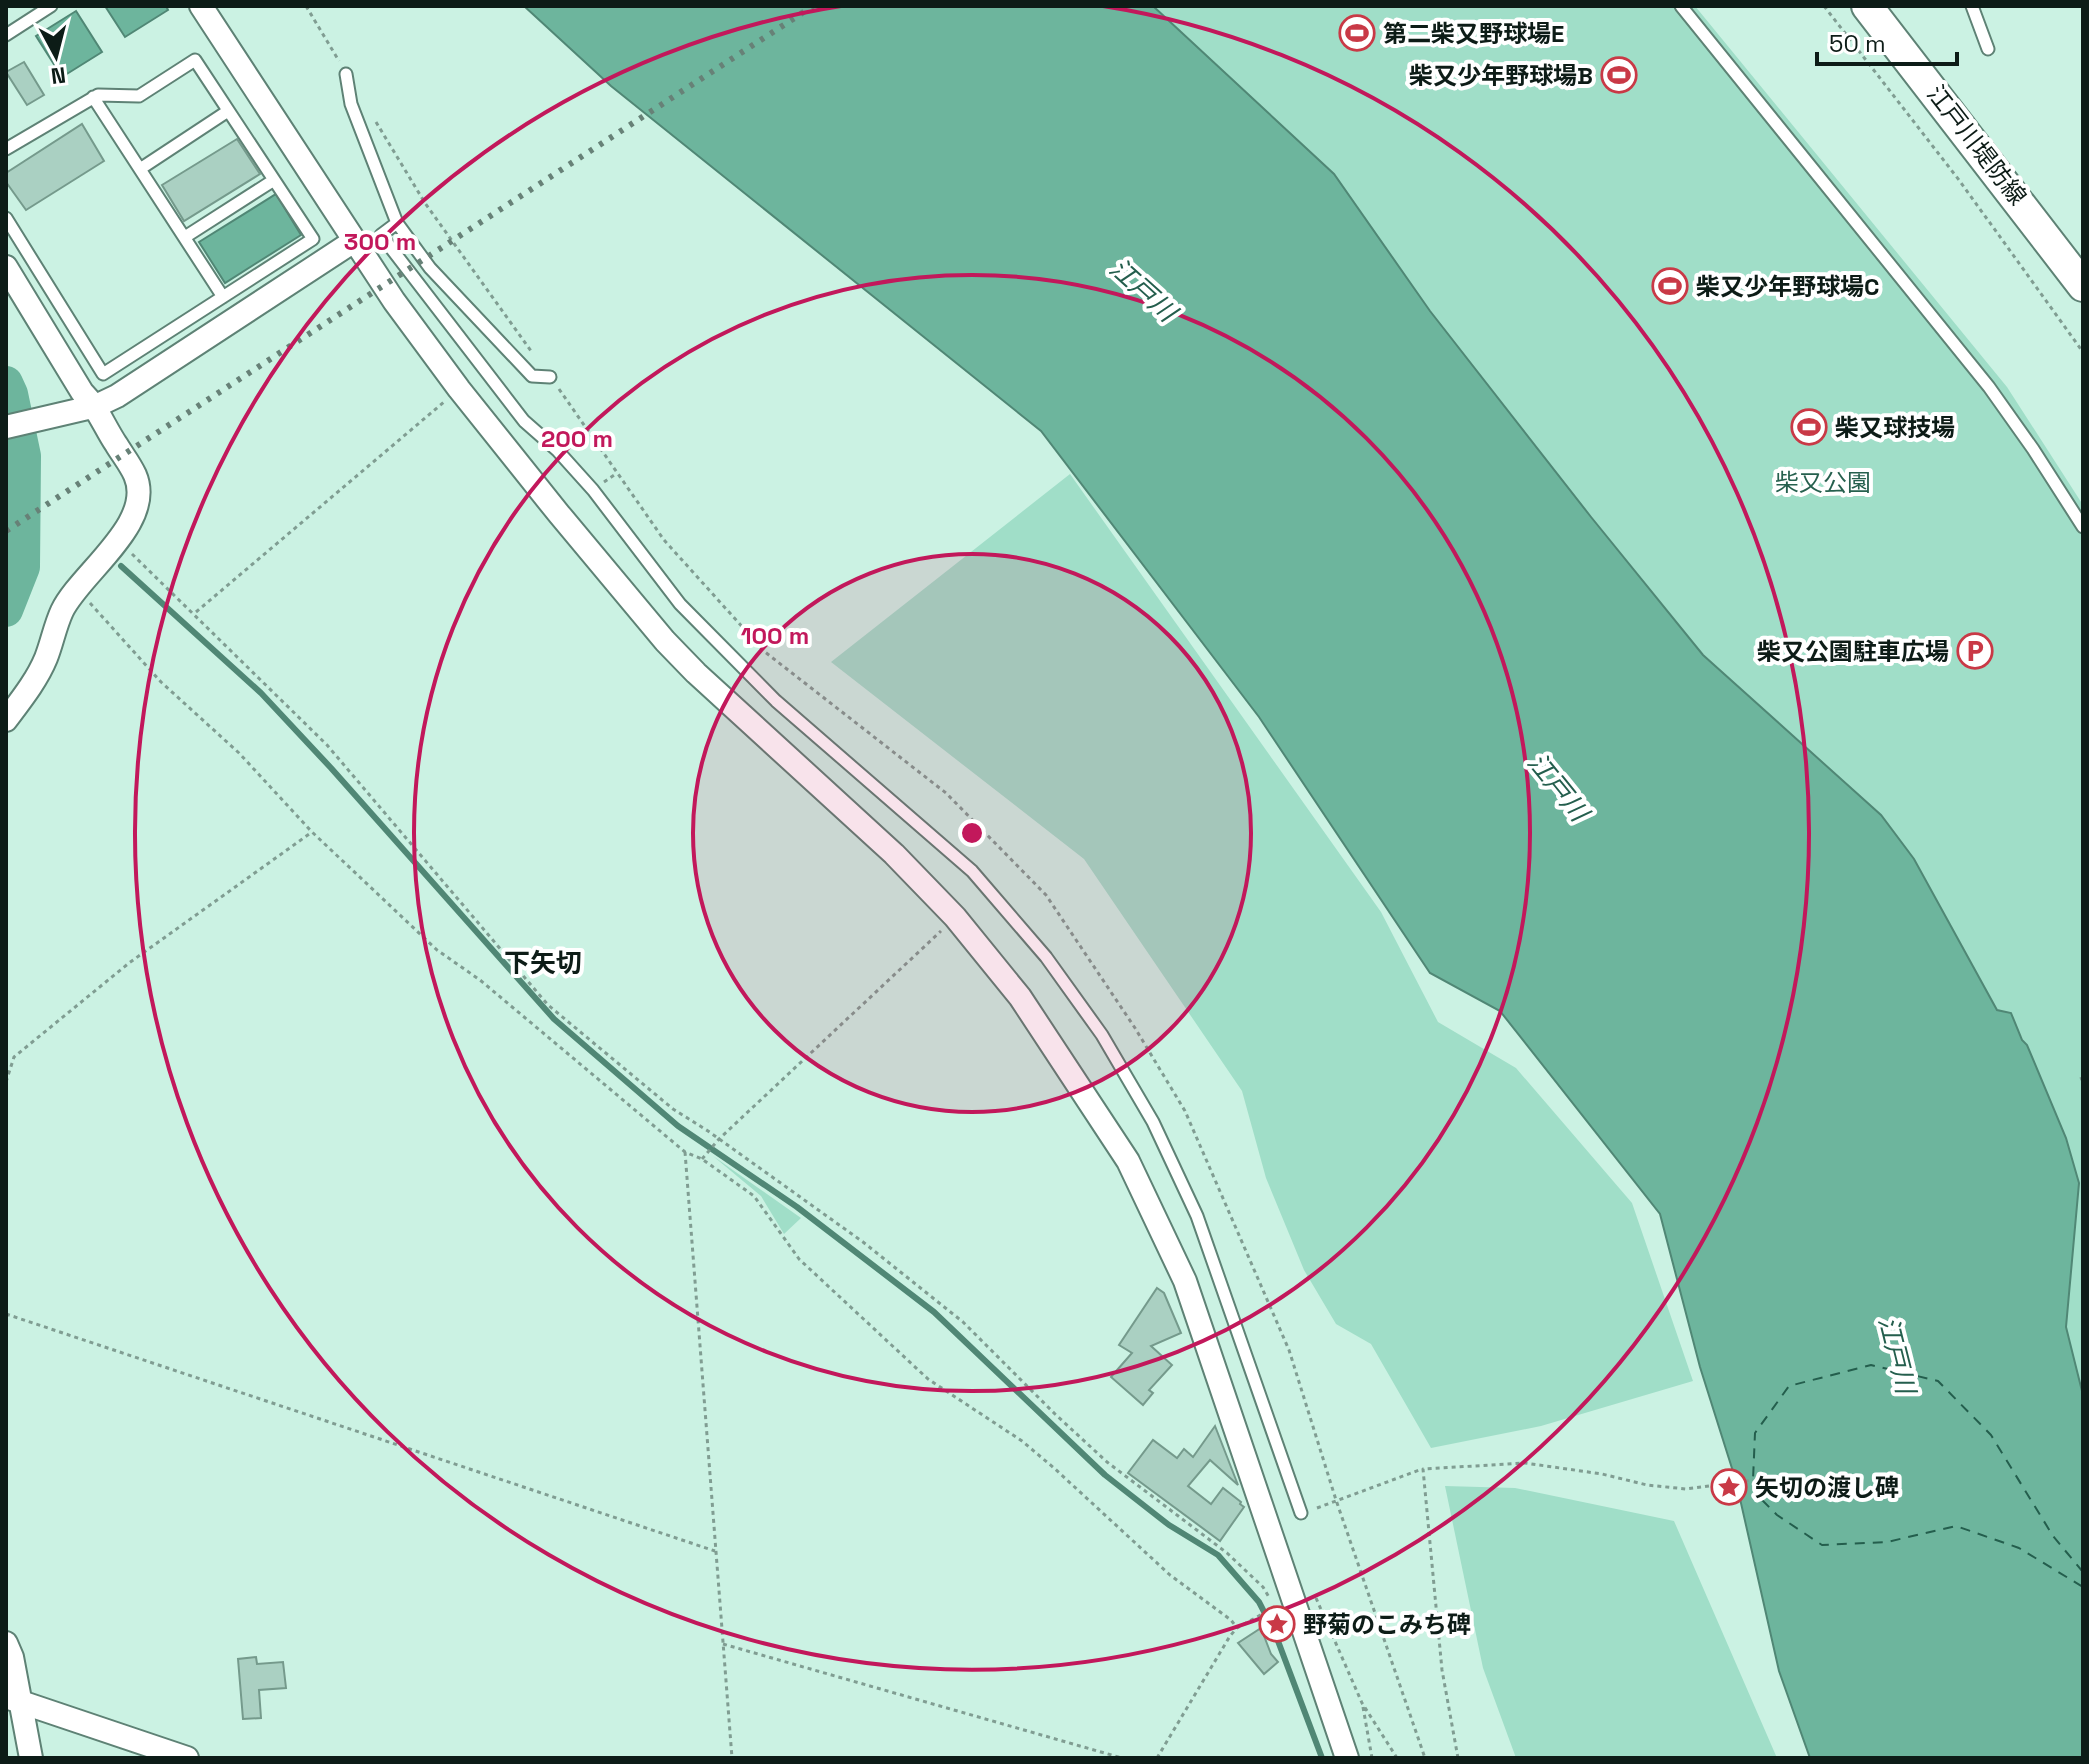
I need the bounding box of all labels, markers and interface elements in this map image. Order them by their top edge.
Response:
sports icon: 第二柴又野球場E [1338,14,1376,52]
north arrow [16,16,96,96]
scale bar [1817,16,1957,66]
place label: 第二柴又野球場E [1383,18,1564,49]
text: 50 m [1829,28,1886,59]
sports icon: 柴又少年野球場B [1600,56,1638,94]
place label: 柴又少年野球場B [1409,60,1593,91]
text: N [49,61,67,91]
street label: 江戸川堤防線 [1920,79,2034,211]
text: 300 m [344,226,416,257]
water label: 江戸川 [1103,251,1186,331]
sports icon: 柴又少年野球場C [1651,267,1689,305]
place label: 柴又少年野球場C [1696,271,1879,302]
sports icon: 柴又球技場 [1790,408,1828,446]
place label: 柴又球技場 [1835,412,1955,443]
text: 200 m [541,423,613,454]
park label: 柴又公園 [1775,467,1871,498]
text: 100 m [741,620,809,651]
parking icon: 柴又公園駐車広場 [1956,632,1994,670]
place label: 柴又公園駐車広場 [1757,636,1949,667]
water label: 江戸川 [1520,746,1598,830]
centre of rings [958,819,986,847]
district label: 下矢切 [504,946,582,980]
water label: 江戸川 [1871,1313,1924,1400]
place icon: 矢切の渡し碑 [1710,1468,1748,1506]
place label: 矢切の渡し碑 [1755,1472,1899,1503]
place icon: 野菊のこみち碑 [1258,1605,1296,1643]
place label: 野菊のこみち碑 [1303,1609,1471,1640]

